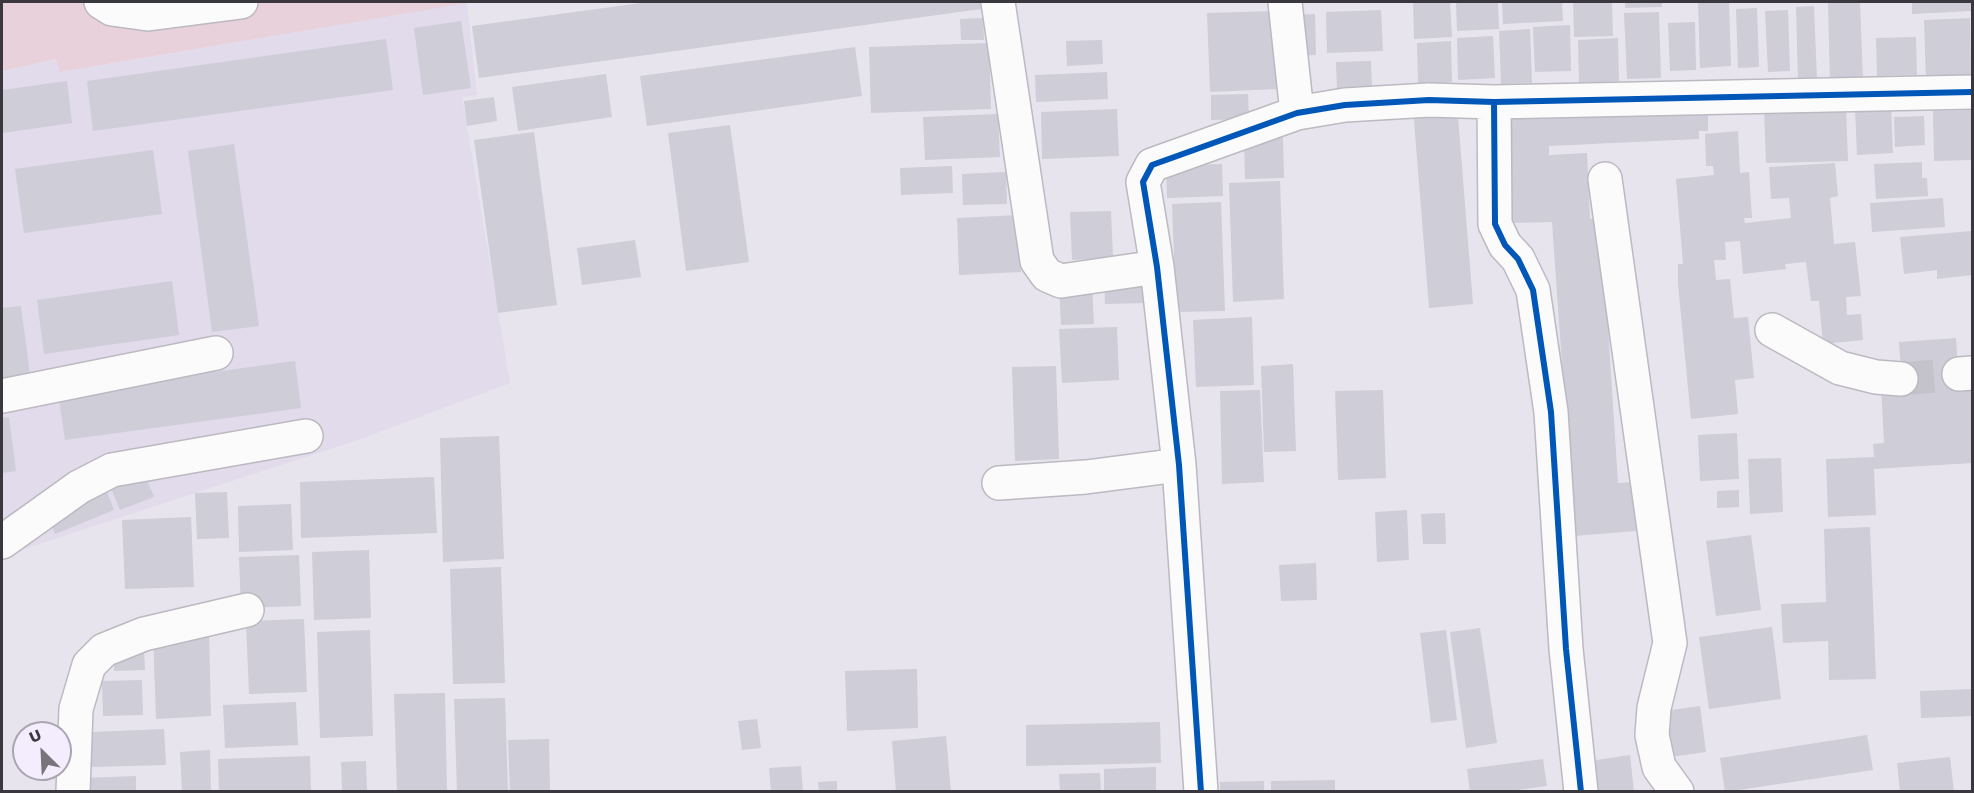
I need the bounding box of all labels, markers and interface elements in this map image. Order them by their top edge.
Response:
north arrow [12,721,72,781]
text: U [26,725,44,747]

